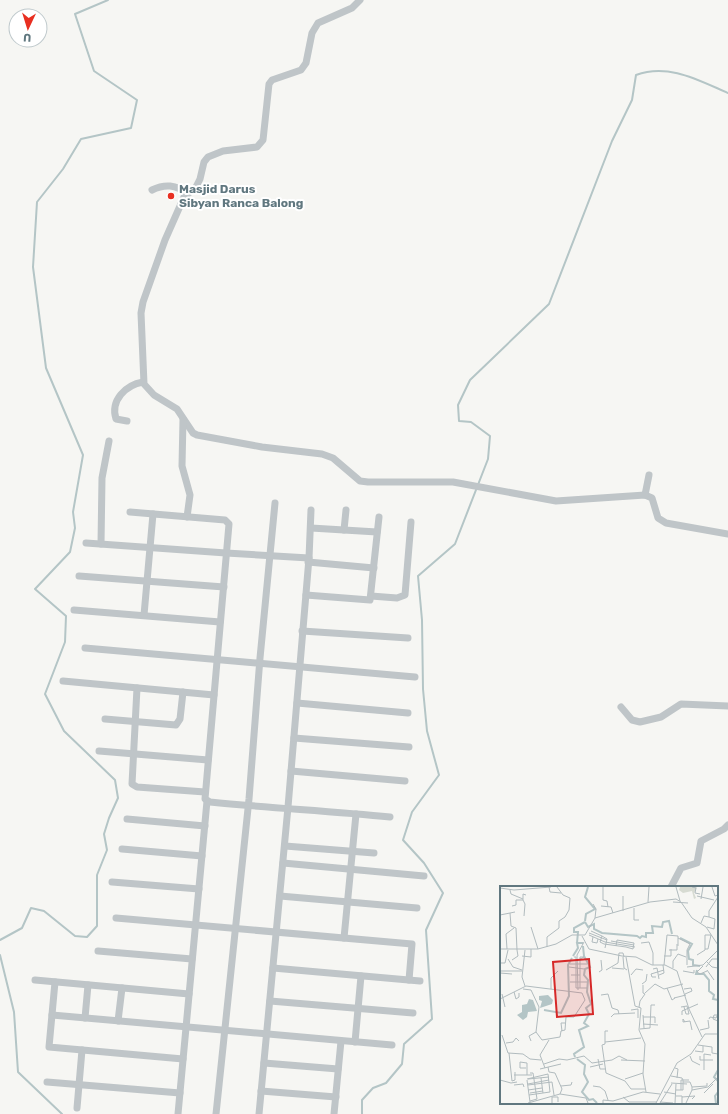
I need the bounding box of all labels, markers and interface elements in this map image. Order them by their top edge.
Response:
north arrow [8,8,48,48]
text: U [23,31,32,44]
place label: Masjid Darus Sibyan Ranca Balong [179,182,303,210]
marker: Masjid Darus Sibyan Ranca Balong [166,191,176,201]
inset map [500,886,718,1104]

